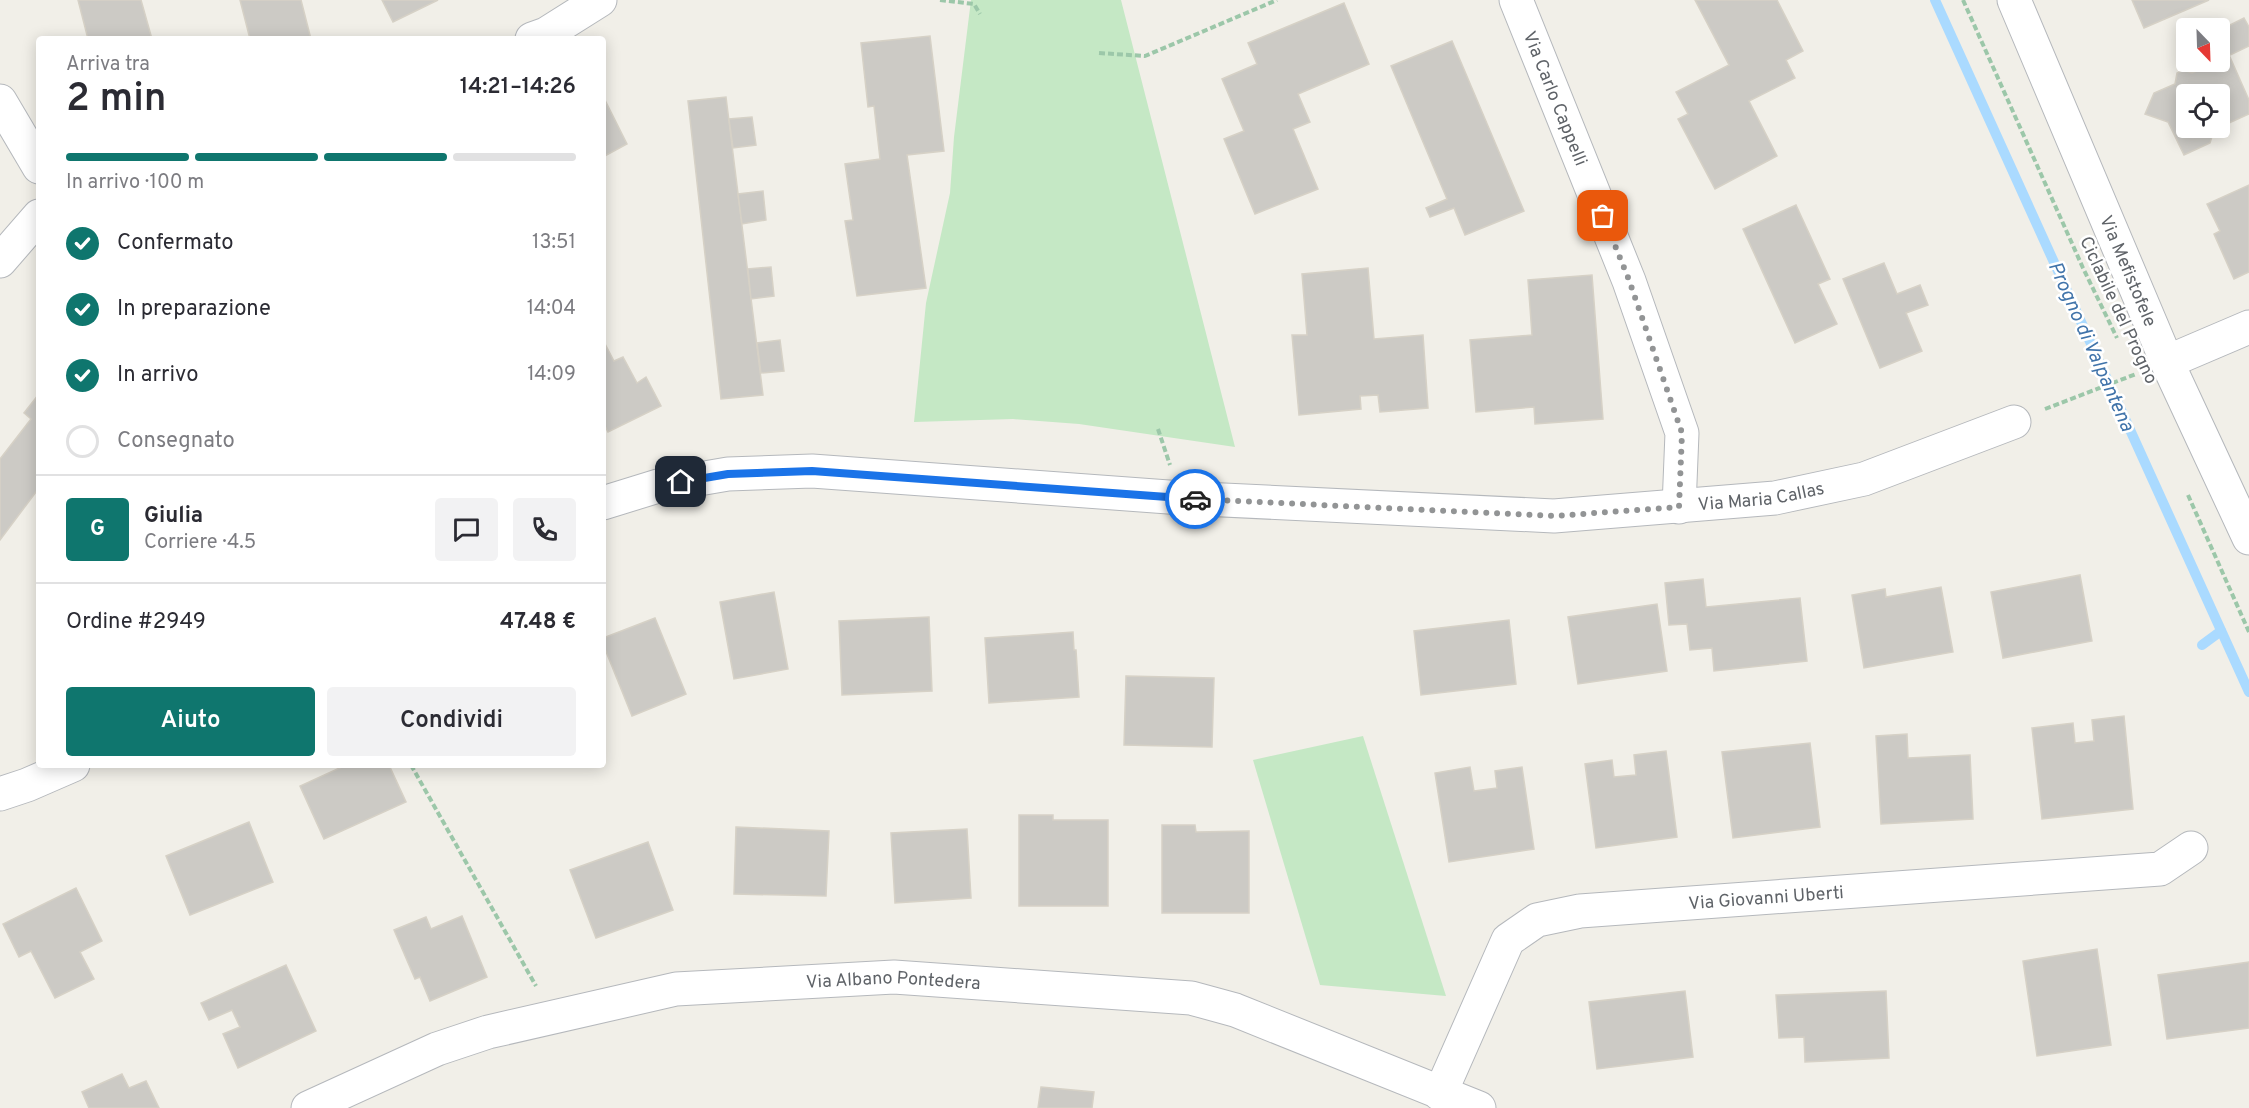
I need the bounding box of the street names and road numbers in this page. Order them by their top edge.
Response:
street label: Via Carlo Cappelli [1517,28,1591,170]
street label: Via Mefistofele [2093,212,2161,331]
street label: Ciclabile del Progno [2073,233,2162,388]
street label: Via Maria Callas [1697,478,1827,517]
street label: Via Giovanni Uberti [1688,882,1845,916]
street label: Via Albano Pontedera [805,967,981,996]

